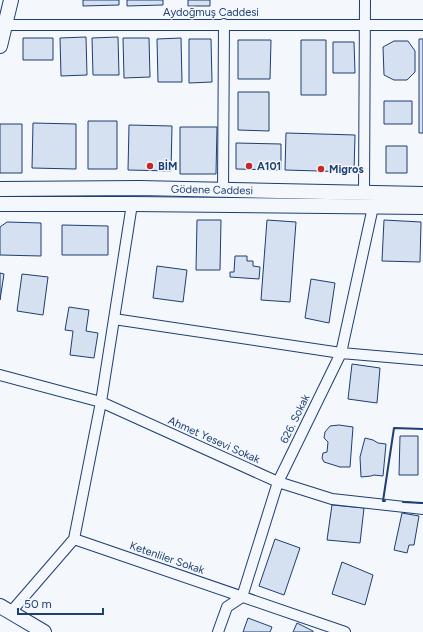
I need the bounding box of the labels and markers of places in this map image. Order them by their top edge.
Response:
place label: BİM [158,159,177,173]
place label: A101 [257,160,281,173]
marker: BİM [145,161,155,171]
marker: A101 [244,161,254,171]
place label: Migros [329,163,364,176]
marker: Migros [316,164,326,174]

